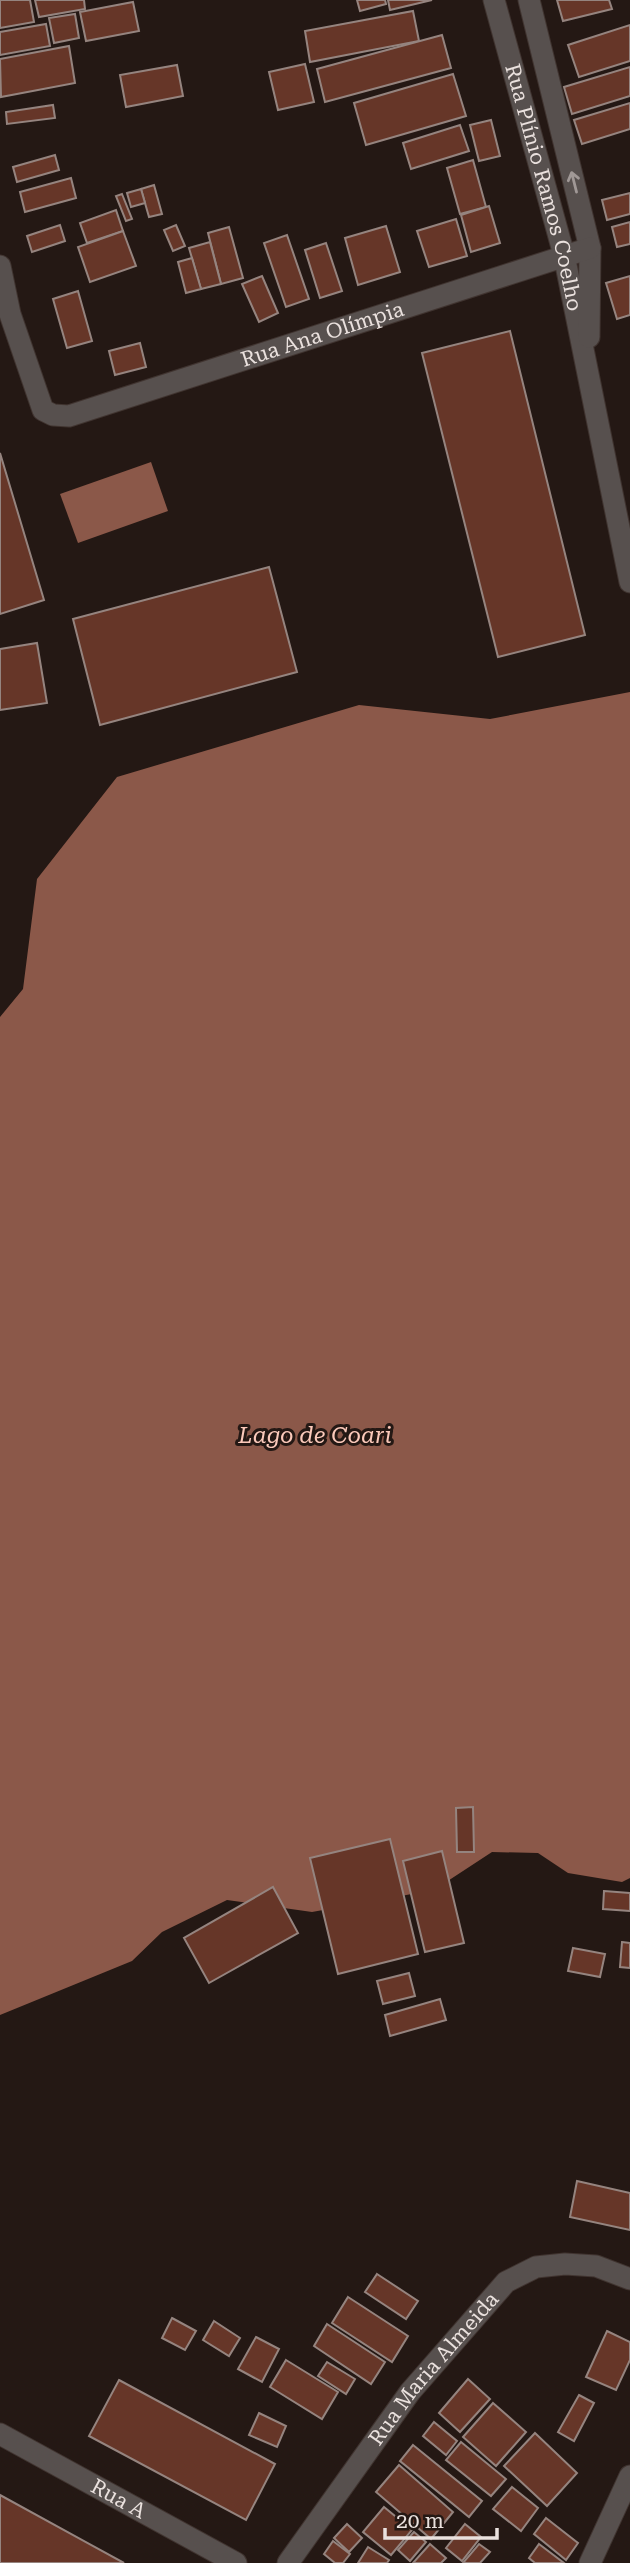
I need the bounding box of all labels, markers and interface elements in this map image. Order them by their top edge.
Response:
street label: Rua Plínio Ramos Coelho [500,61,587,313]
one-way arrow [567,171,580,193]
street label: Rua Ana Olímpia [238,297,407,372]
water label: Lago de Coari [237,1422,392,1449]
street label: Rua Maria Almeida [364,2287,504,2450]
street label: Rua A [87,2474,150,2524]
scale bar [385,2496,497,2540]
text: 20 m [396,2509,444,2533]

